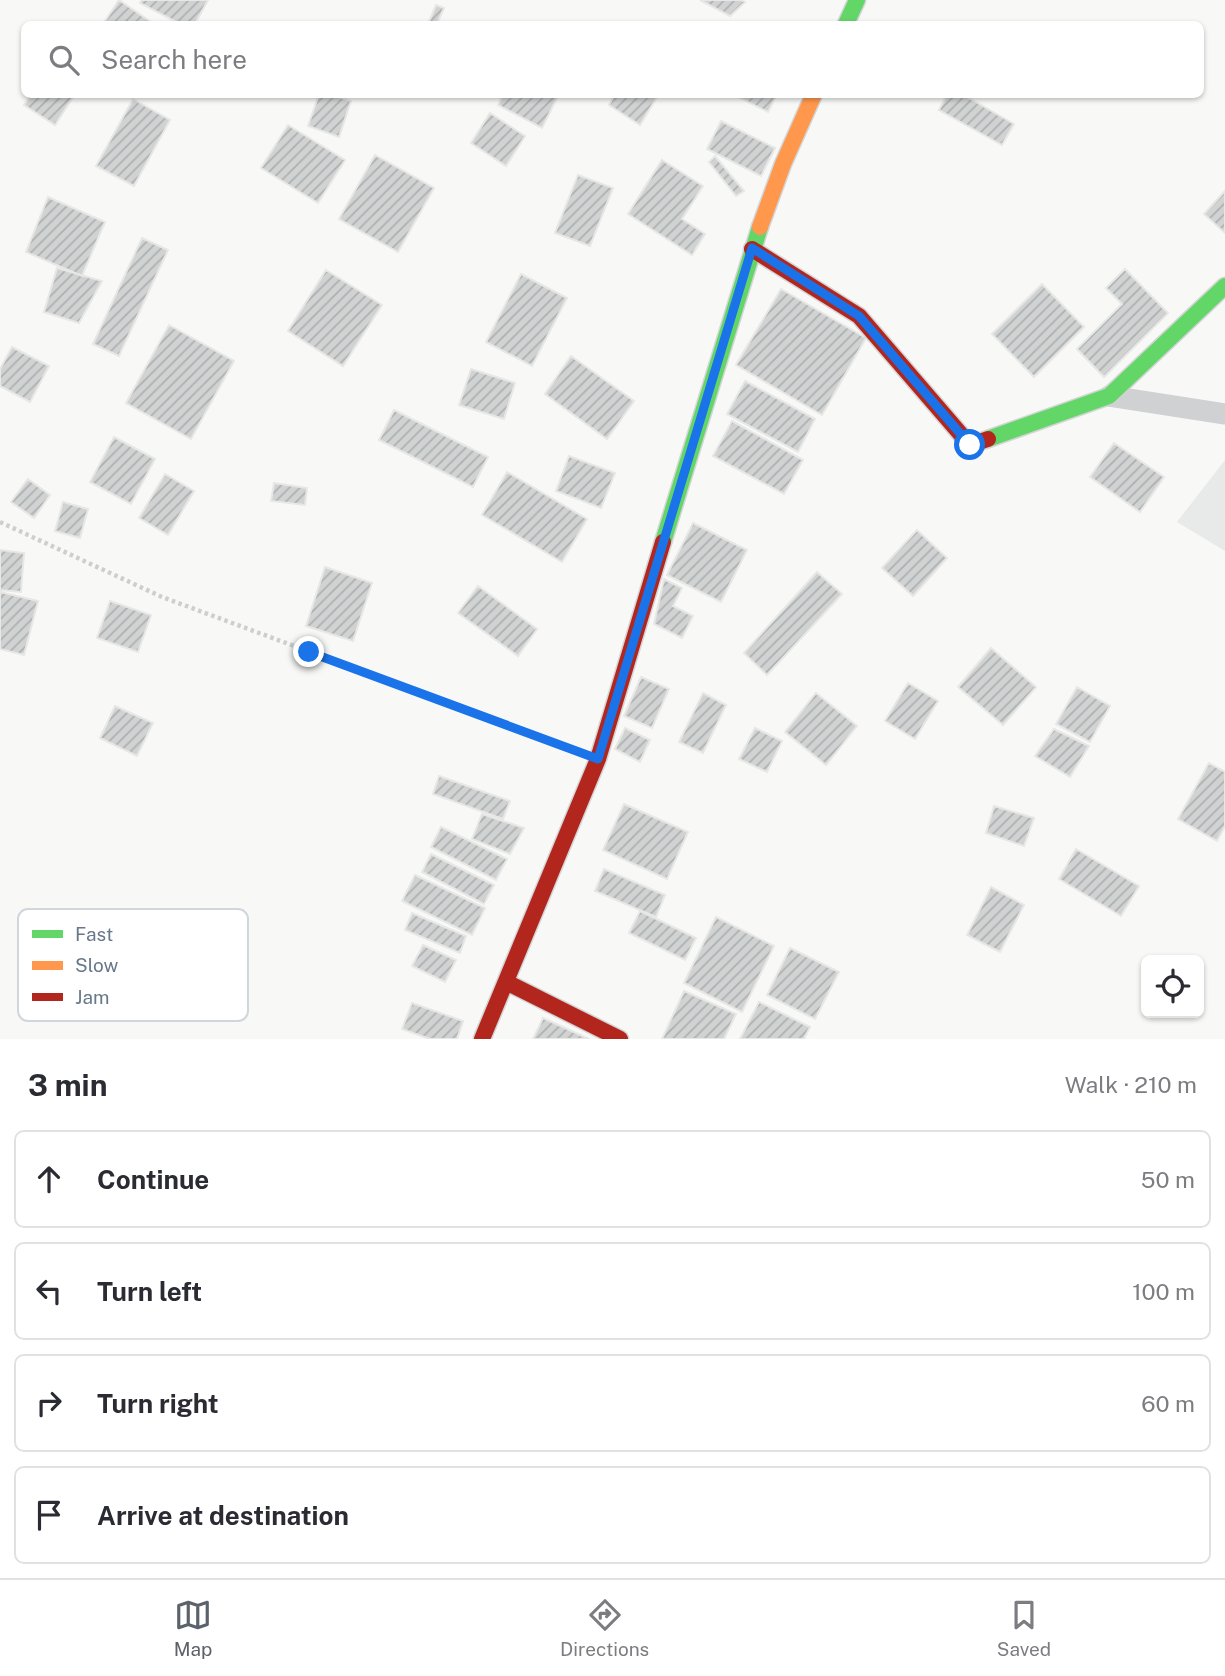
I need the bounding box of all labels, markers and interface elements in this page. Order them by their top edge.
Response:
search box [21,21,1204,98]
icon: search [45,41,83,79]
text: Search here [101,44,247,75]
route start [954,429,985,460]
route end [293,636,324,667]
legend [18,909,248,1021]
text: Fast [75,923,113,945]
text: Slow [75,954,119,976]
map controls [1141,955,1204,1018]
button: locate [1141,955,1204,1018]
text: Jam [75,986,109,1008]
text: 3 min [28,1067,107,1103]
text: Walk · 210 m [1065,1071,1197,1098]
icon: ahead [30,1160,68,1198]
text: Continue [97,1164,209,1195]
text: 50 m [1141,1166,1195,1193]
icon: left [30,1272,68,1310]
text: Turn left [97,1276,202,1307]
text: 100 m [1132,1278,1195,1305]
icon: right [30,1384,68,1422]
text: Turn right [97,1388,219,1419]
text: 60 m [1141,1390,1195,1417]
icon: arrive [30,1496,68,1534]
text: Arrive at destination [97,1500,349,1531]
tab: Map [174,1596,212,1660]
tab: Directions [560,1596,649,1660]
tab: Saved [997,1596,1051,1660]

